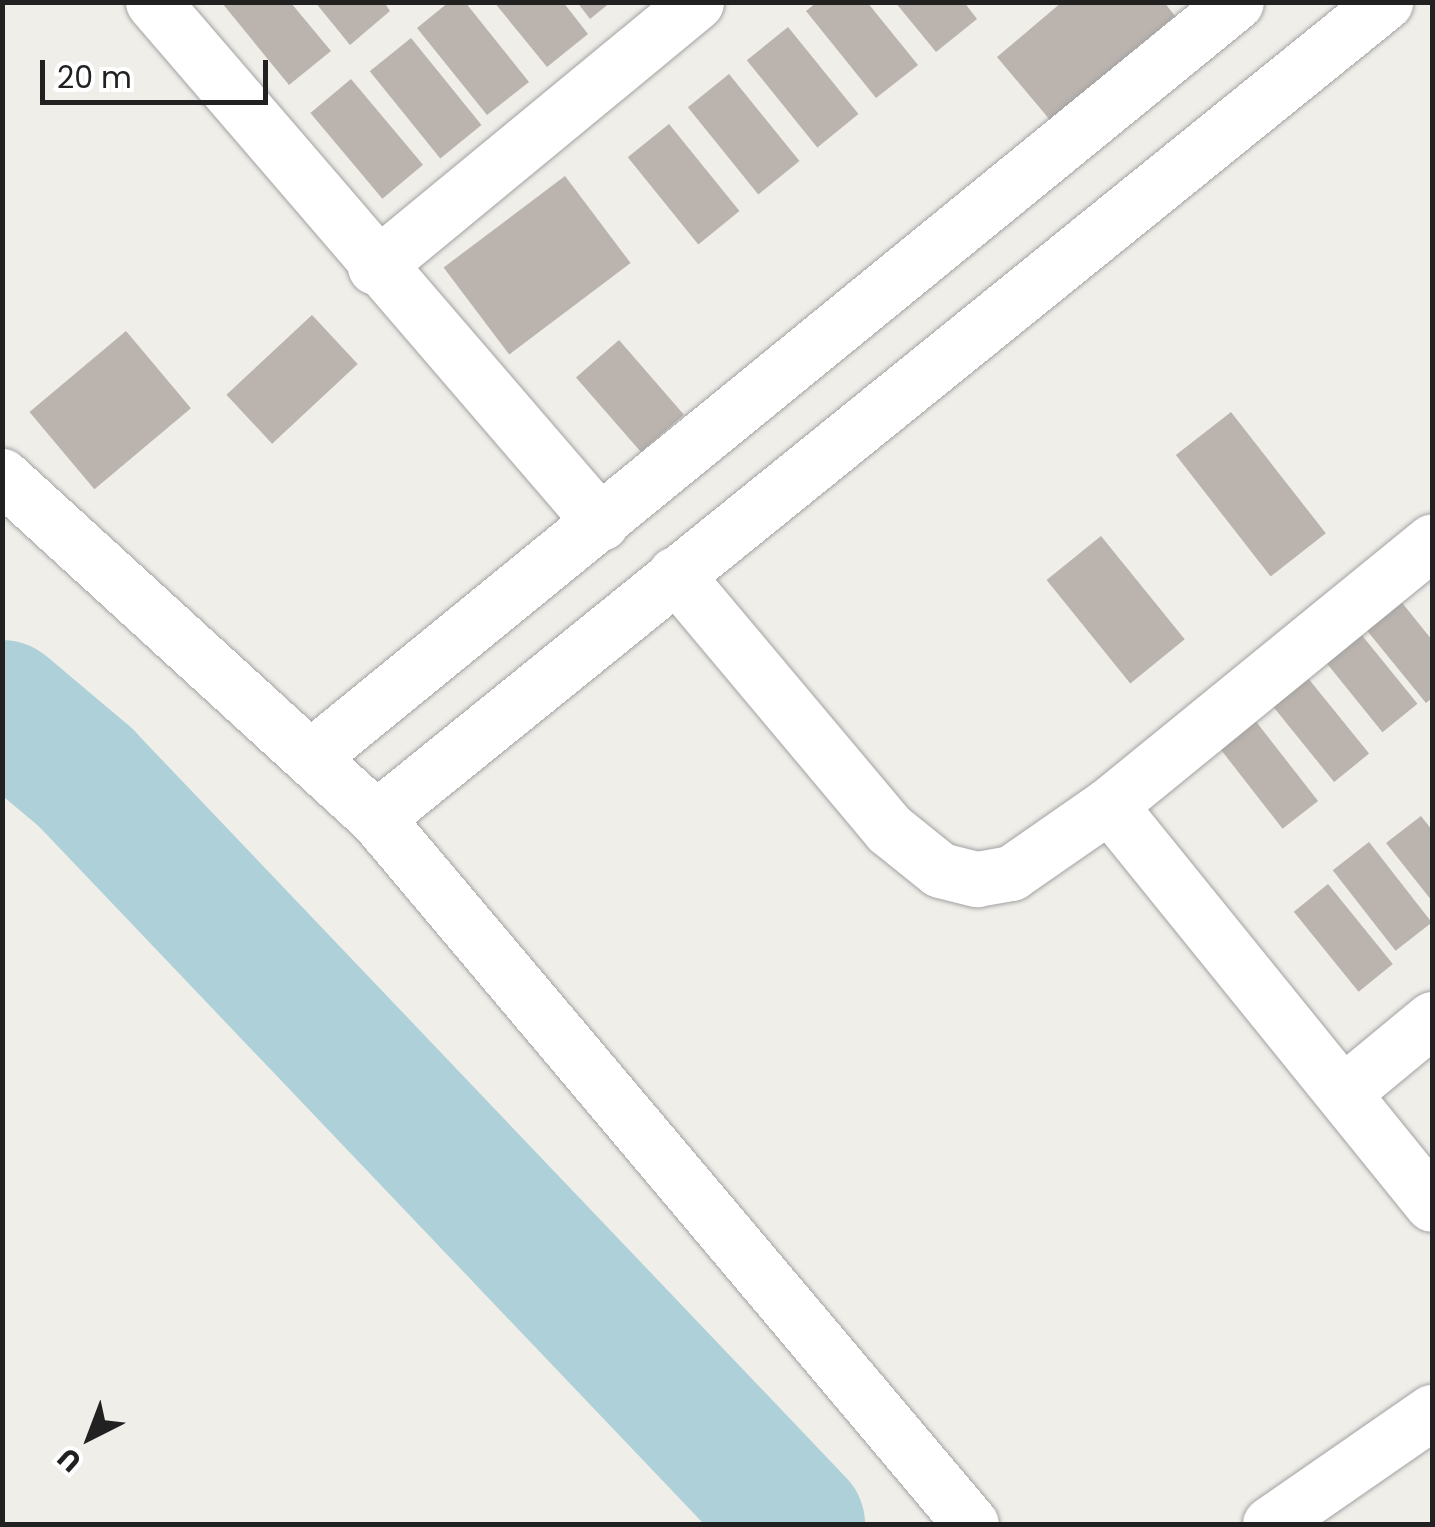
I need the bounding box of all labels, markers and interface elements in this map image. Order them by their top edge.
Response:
scale bar [45,40,272,102]
text: 20 m [57,56,132,99]
north arrow [40,1387,140,1487]
text: U [49,1439,90,1481]

